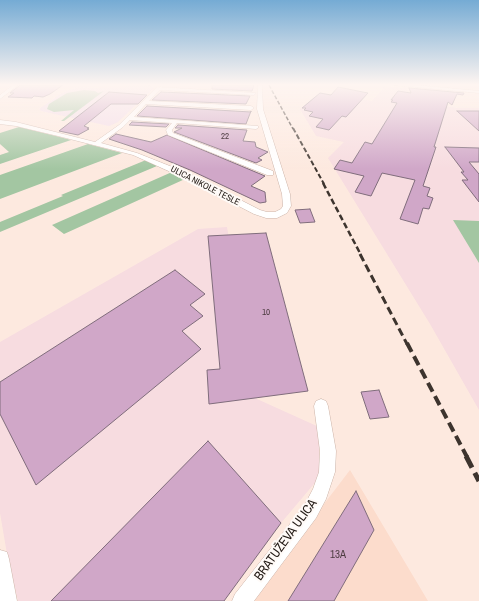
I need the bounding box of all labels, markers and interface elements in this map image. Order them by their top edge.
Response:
house number: 22 [221,132,229,142]
street label: ULICA NIKOLE TESLE [169,164,241,208]
house number: 10 [262,308,270,318]
street label: BRATUŽEVA ULICA [251,496,321,584]
house number: 13A [330,548,346,562]

